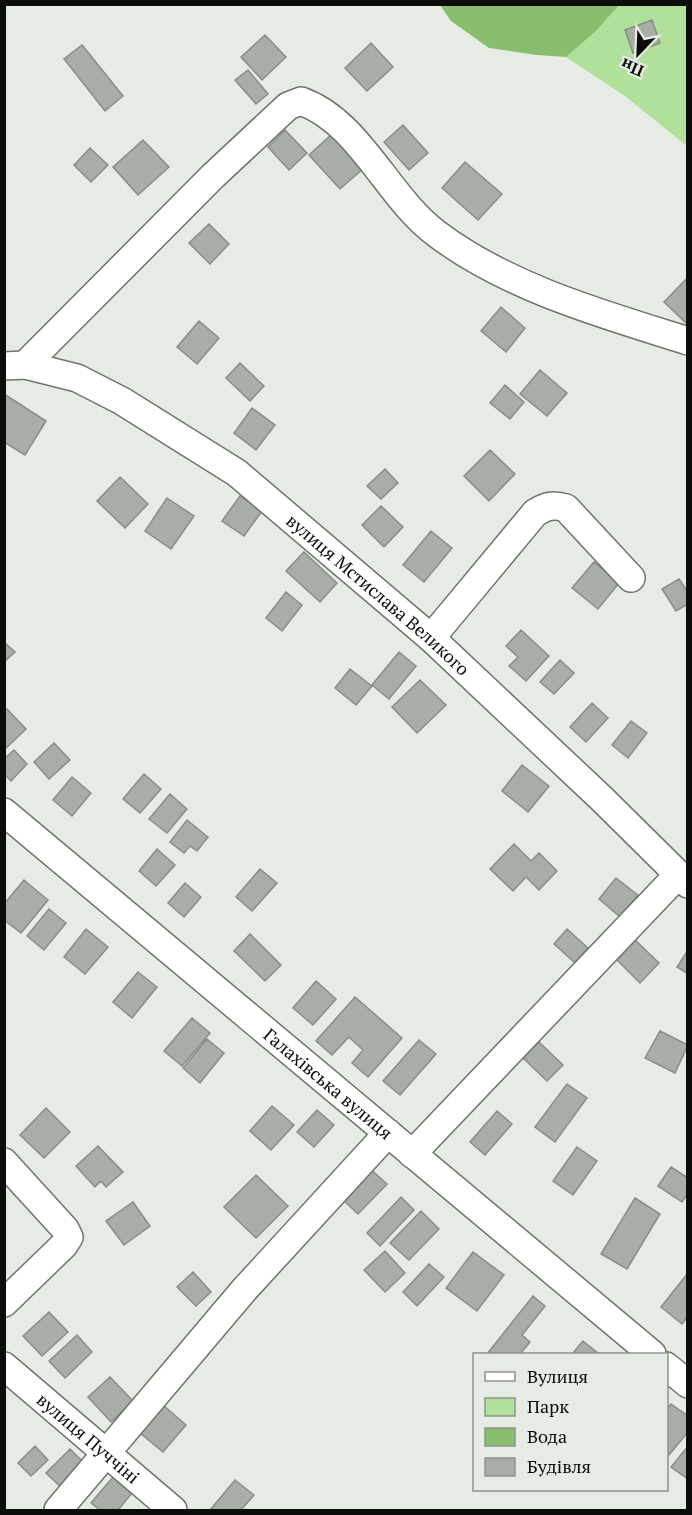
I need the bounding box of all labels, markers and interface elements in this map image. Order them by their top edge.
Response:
north arrow [608,24,668,84]
text: Пн [617,53,647,82]
street label: вулиця Мстислава Великого [281,508,475,680]
street label: Галахівська вулиця [259,1022,398,1144]
legend [473,1353,668,1491]
text: Вулиця [527,1364,588,1388]
street label: вулиця Пуччіні [32,1387,145,1489]
text: Парк [527,1394,569,1418]
text: Вода [527,1424,567,1448]
text: Будівля [527,1454,591,1478]

